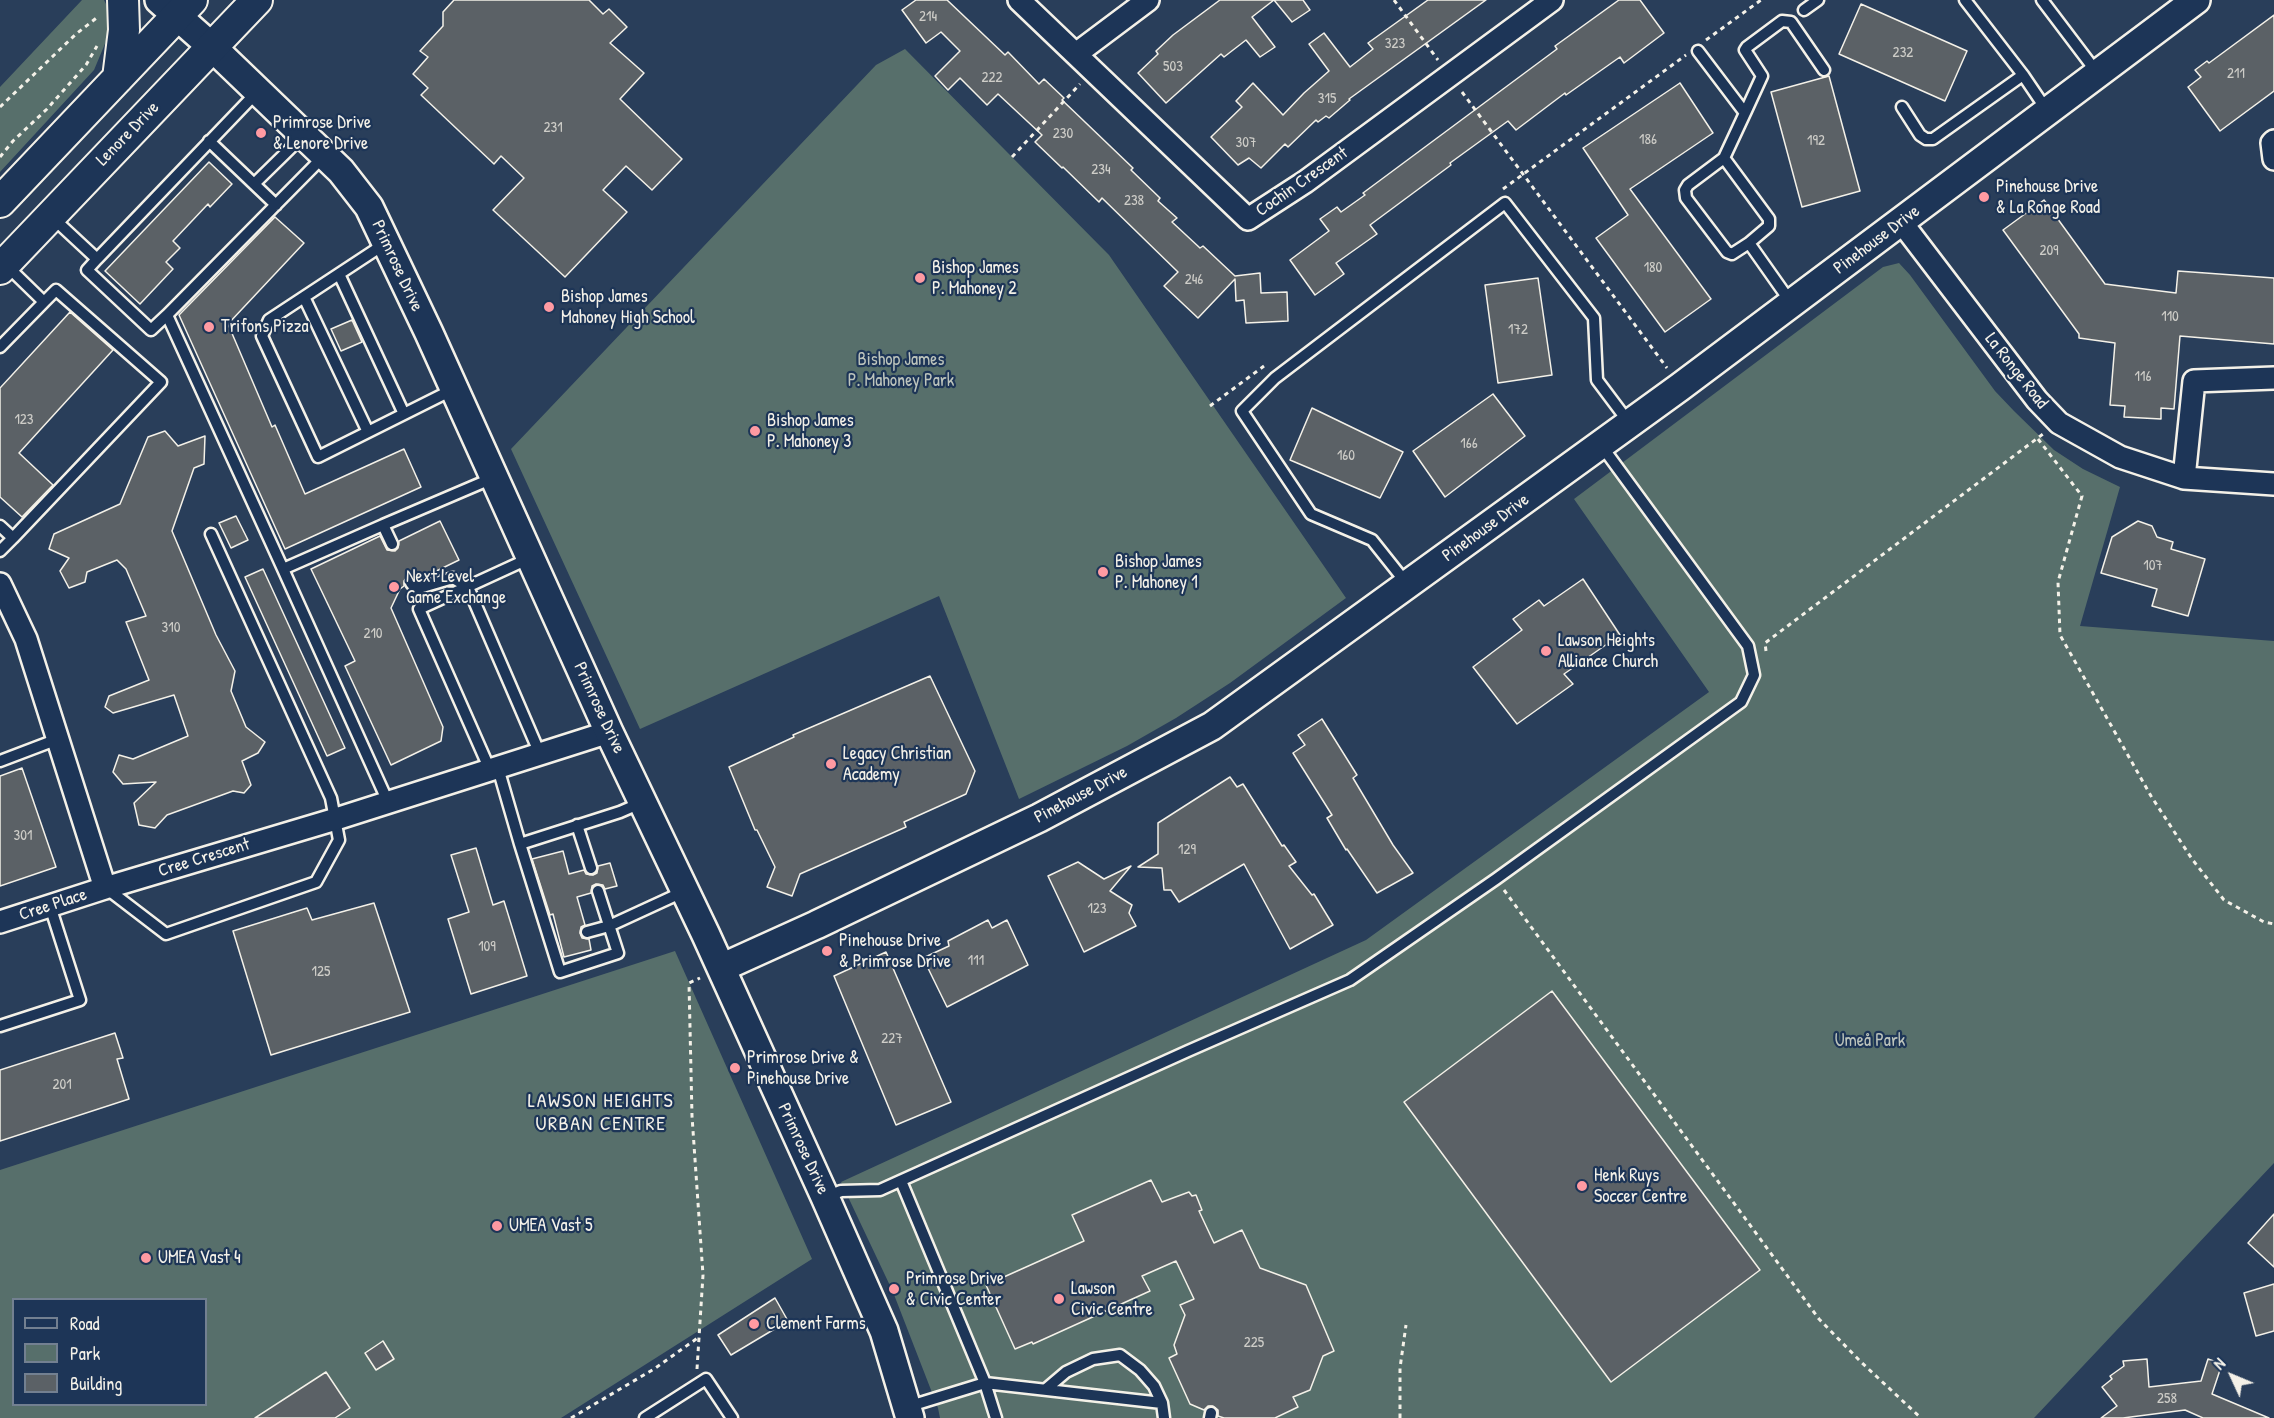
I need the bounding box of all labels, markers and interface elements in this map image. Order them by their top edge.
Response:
house number: 214 [919,8,937,26]
house number: 323 [1385,35,1405,53]
house number: 232 [1893,44,1913,62]
house number: 503 [1163,58,1183,76]
house number: 211 [2227,65,2245,83]
house number: 222 [981,69,1003,87]
house number: 315 [1318,90,1336,108]
street label: Lenore Drive [92,97,164,171]
place label: Primrose Drive & Lenore Drive [273,112,371,154]
house number: 231 [543,119,563,137]
house number: 230 [1053,125,1073,143]
marker: Primrose Drive & Lenore Drive [254,126,268,140]
house number: 186 [1639,131,1657,149]
house number: 192 [1807,132,1825,150]
house number: 307 [1236,134,1256,152]
street label: Cochin Crescent [1252,142,1352,222]
house number: 234 [1091,161,1111,179]
place label: Pinehouse Drive & La Ronge Road [1996,176,2100,219]
marker: Pinehouse Drive & La Ronge Road [1977,190,1991,204]
house number: 238 [1124,192,1144,210]
street label: Pinehouse Drive [1830,201,1924,279]
street label: Primrose Drive [366,217,428,315]
house number: 209 [2039,242,2059,260]
place label: Bishop James P. Mahoney 2 [932,257,1019,300]
house number: 180 [1644,259,1662,277]
marker: Bishop James P. Mahoney 2 [913,271,927,285]
house number: 246 [1185,271,1203,289]
place label: Bishop James Mahoney High School [561,286,695,328]
marker: Bishop James Mahoney High School [542,300,556,314]
house number: 110 [2161,308,2179,326]
place label: Trifons Pizza [221,316,308,338]
marker: Trifons Pizza [202,320,216,334]
house number: 172 [1508,321,1528,339]
street label: La Ronge Road [1980,329,2052,413]
park label: Bishop James P. Mahoney Park [848,349,954,392]
house number: 116 [2135,368,2151,386]
place label: Bishop James P. Mahoney 3 [767,410,854,452]
house number: 123 [14,411,34,429]
marker: Bishop James P. Mahoney 3 [748,424,762,438]
house number: 166 [1460,435,1478,453]
house number: 160 [1337,447,1355,465]
street label: Pinehouse Drive [1438,489,1534,567]
place label: Bishop James P. Mahoney 1 [1115,551,1202,594]
house number: 107 [2143,557,2163,575]
marker: Bishop James P. Mahoney 1 [1096,565,1110,579]
place label: Next Level Game Exchange [406,566,506,608]
marker: Next Level Game Exchange [387,580,401,594]
house number: 310 [162,619,180,637]
house number: 210 [363,625,383,643]
place label: Lawson Heights Alliance Church [1558,630,1658,672]
marker: Lawson Heights Alliance Church [1539,644,1553,658]
street label: Primrose Drive [568,659,630,757]
place label: Legacy Christian Academy [843,743,951,786]
marker: Legacy Christian Academy [824,757,838,771]
street label: Pinehouse Drive [1031,761,1131,829]
house number: 301 [14,827,32,845]
street label: Cree Crescent [156,834,252,882]
house number: 129 [1178,841,1196,859]
street label: Cree Place [16,884,90,926]
house number: 123 [1087,900,1107,918]
place label: Pinehouse Drive & Primrose Drive [839,930,951,972]
house number: 109 [478,938,496,956]
marker: Pinehouse Drive & Primrose Drive [820,944,834,958]
house number: 111 [968,952,984,970]
house number: 125 [312,963,330,981]
house number: 227 [881,1030,903,1048]
park label: Umeå Park [1835,1030,1905,1052]
place label: Primrose Drive & Pinehouse Drive [747,1047,859,1090]
marker: Primrose Drive & Pinehouse Drive [728,1061,742,1075]
house number: 201 [52,1076,72,1094]
district label: LAWSON HEIGHTS URBAN CENTRE [528,1090,674,1137]
street label: Primrose Drive [772,1100,834,1198]
place label: Henk Ruys Soccer Centre [1594,1165,1687,1208]
marker: Henk Ruys Soccer Centre [1575,1179,1589,1193]
place label: UMEA Vast 5 [509,1215,593,1237]
marker: UMEA Vast 5 [490,1219,504,1233]
place label: UMEA Vast 4 [158,1247,241,1269]
marker: UMEA Vast 4 [139,1251,153,1265]
place label: Primrose Drive & Civic Center [906,1268,1004,1310]
place label: Lawson Civic Centre [1071,1278,1153,1320]
marker: Primrose Drive & Civic Center [887,1282,901,1296]
marker: Lawson Civic Centre [1052,1292,1066,1306]
legend [12,1298,207,1406]
text: Road [70,1311,100,1336]
place label: Clement Farms [766,1313,866,1335]
marker: Clement Farms [747,1317,761,1331]
house number: 225 [1244,1334,1264,1352]
text: Park [70,1341,100,1366]
north arrow [2202,1346,2262,1406]
text: N [2208,1353,2230,1374]
text: Building [70,1371,122,1396]
house number: 258 [2157,1390,2177,1408]

